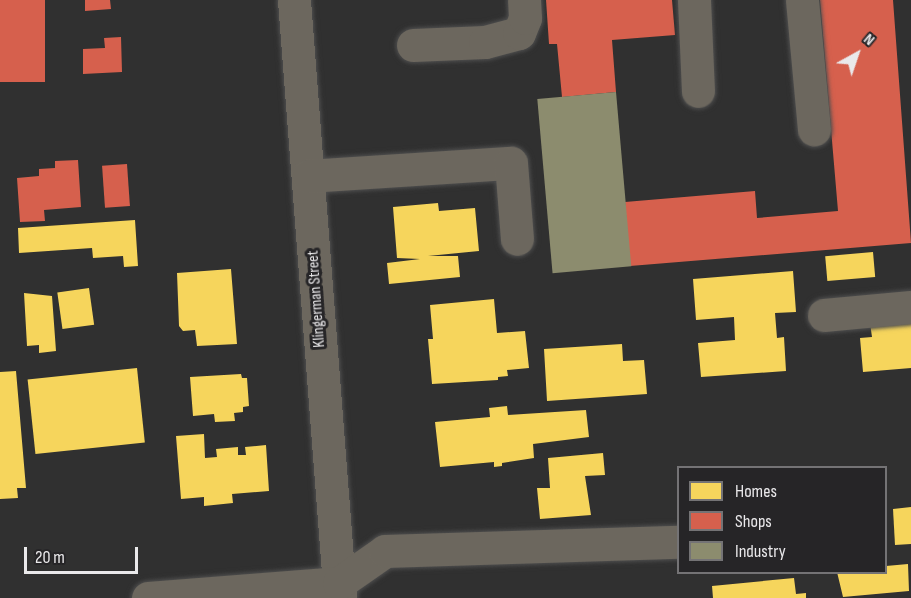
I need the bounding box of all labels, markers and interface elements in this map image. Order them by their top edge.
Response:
north arrow [827,24,887,84]
text: N [860,30,878,50]
street label: Klingerman Street [304,250,330,348]
legend [677,466,887,574]
text: Homes [735,481,777,502]
text: Shops [735,511,772,532]
scale bar [27,535,141,573]
text: Industry [735,541,786,562]
text: 20 m [35,547,65,568]

